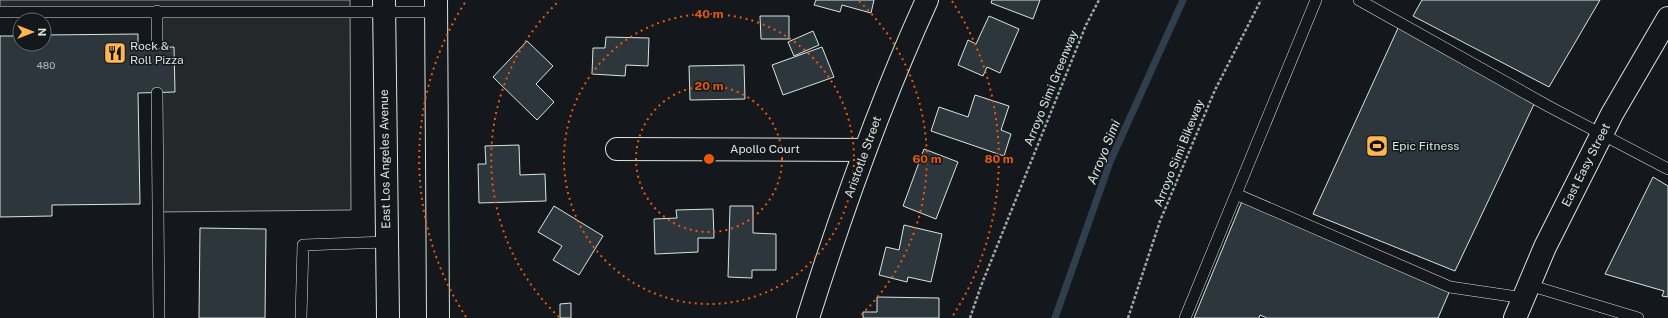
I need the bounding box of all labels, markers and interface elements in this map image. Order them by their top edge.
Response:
text: 40 m [694,7,724,21]
north arrow [12,12,52,52]
text: N [36,28,48,36]
street label: Arroyo Simi Greenway [1021,28,1081,148]
place label: Rock & Roll Pizza [130,39,184,67]
restaurant icon: Rock & Roll Pizza [102,40,128,66]
house number: 480 [37,59,55,71]
text: 20 m [695,79,724,93]
street label: East Los Angeles Avenue [377,89,393,229]
street label: Arroyo Simi Bikeway [1151,97,1207,209]
street label: Aristotle Street [842,114,884,200]
water label: Arroyo Simi [1084,117,1123,186]
street label: East Easy Street [1559,121,1613,209]
sports icon: Epic Fitness [1364,133,1390,159]
place label: Epic Fitness [1392,139,1459,153]
street label: Apollo Court [730,142,800,156]
centre of rings [702,152,716,166]
text: 60 m [912,152,942,166]
text: 80 m [984,152,1014,166]

